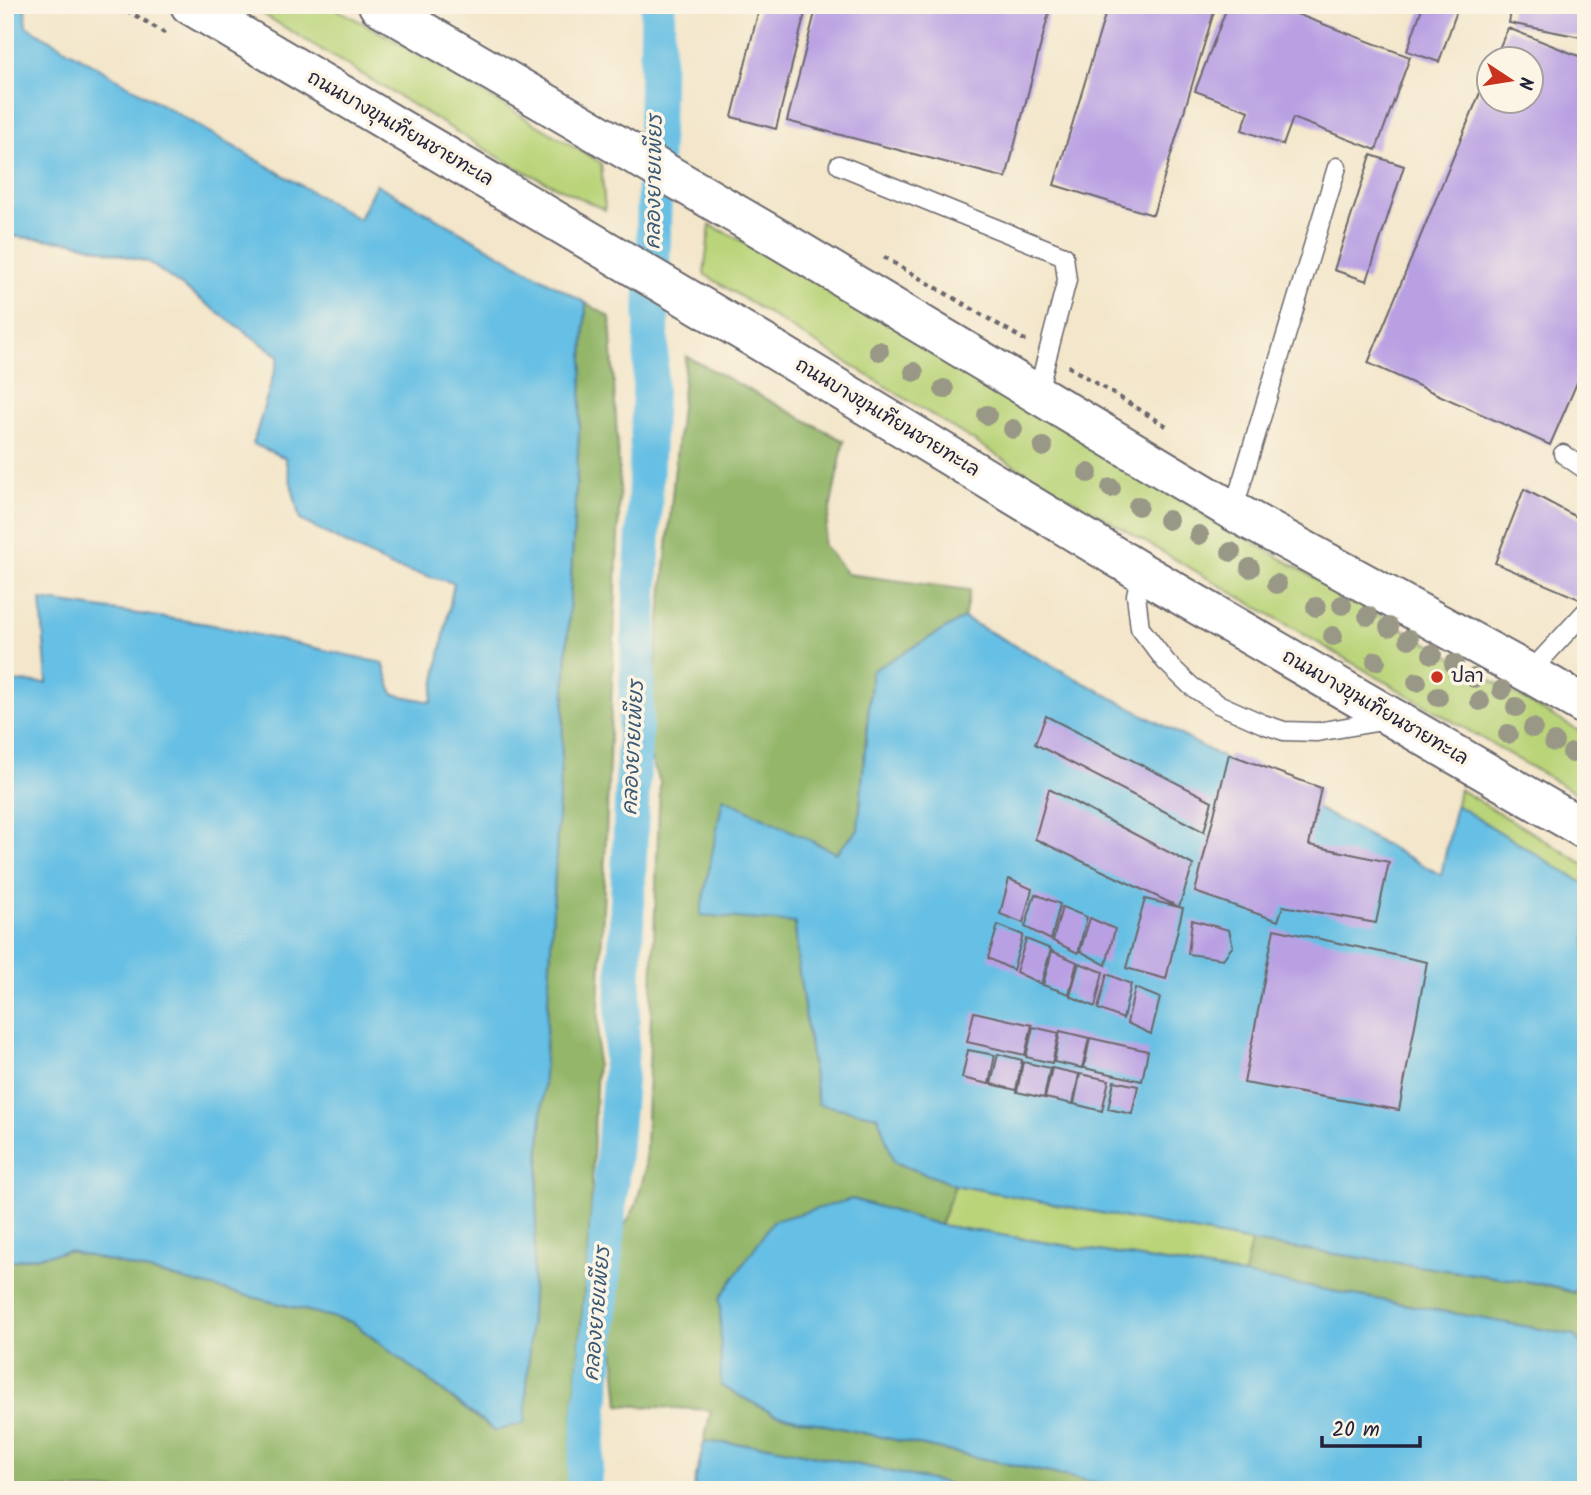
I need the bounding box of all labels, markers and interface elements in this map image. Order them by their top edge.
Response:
north arrow [1476,46,1546,116]
street label: ถนนบางขุนเทียนชายทะเล [301,63,499,195]
text: N [1509,74,1541,92]
water label: คลองยายเพียร [637,112,673,250]
street label: ถนนบางขุนเทียนชายทะเล [789,351,985,485]
street label: ถนนบางขุนเทียนชายทะเล [1276,642,1474,774]
place label: ปลา [1451,662,1484,692]
marker: ปลา [1429,669,1445,685]
water label: คลองยายเพียร [614,678,654,816]
water label: คลองยายเพียร [576,1243,621,1383]
scale bar [1322,1404,1420,1448]
text: 20 m [1332,1414,1380,1447]

